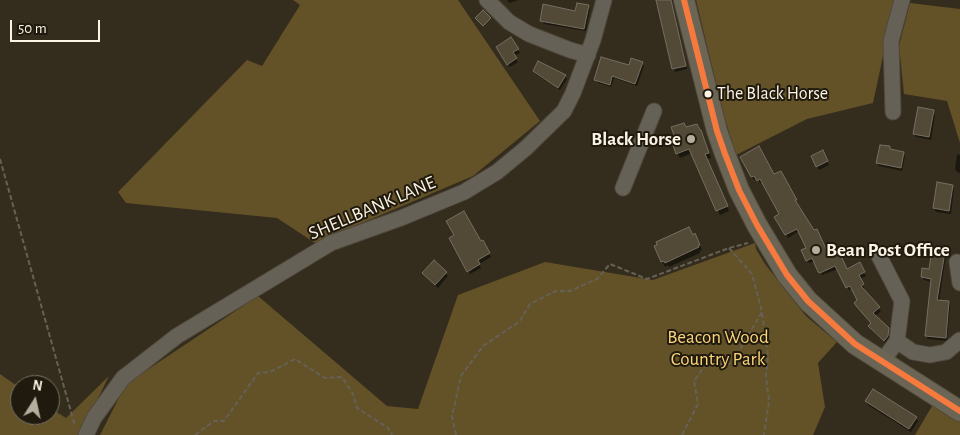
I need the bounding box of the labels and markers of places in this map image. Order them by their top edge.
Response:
place label: The Black Horse [717,83,828,105]
marker: The Black Horse [703,89,713,99]
place label: Black Horse [591,128,681,150]
marker: Black Horse [685,133,697,145]
place label: Bean Post Office [826,239,950,261]
marker: Bean Post Office [810,244,822,256]

